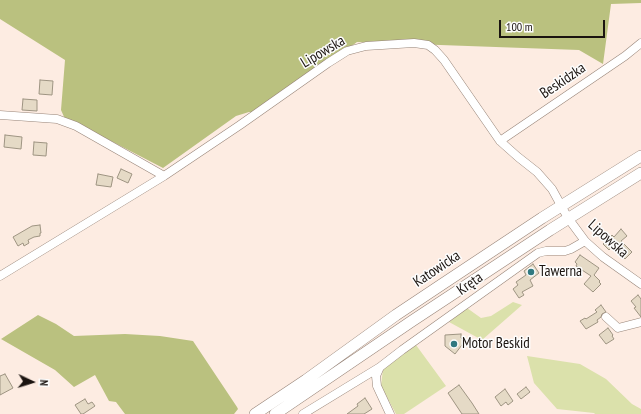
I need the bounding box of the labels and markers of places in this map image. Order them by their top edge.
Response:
place label: Tawerna [539,263,582,281]
marker: Tawerna [526,267,536,277]
place label: Motor Beskid [462,335,530,353]
marker: Motor Beskid [449,339,459,349]

